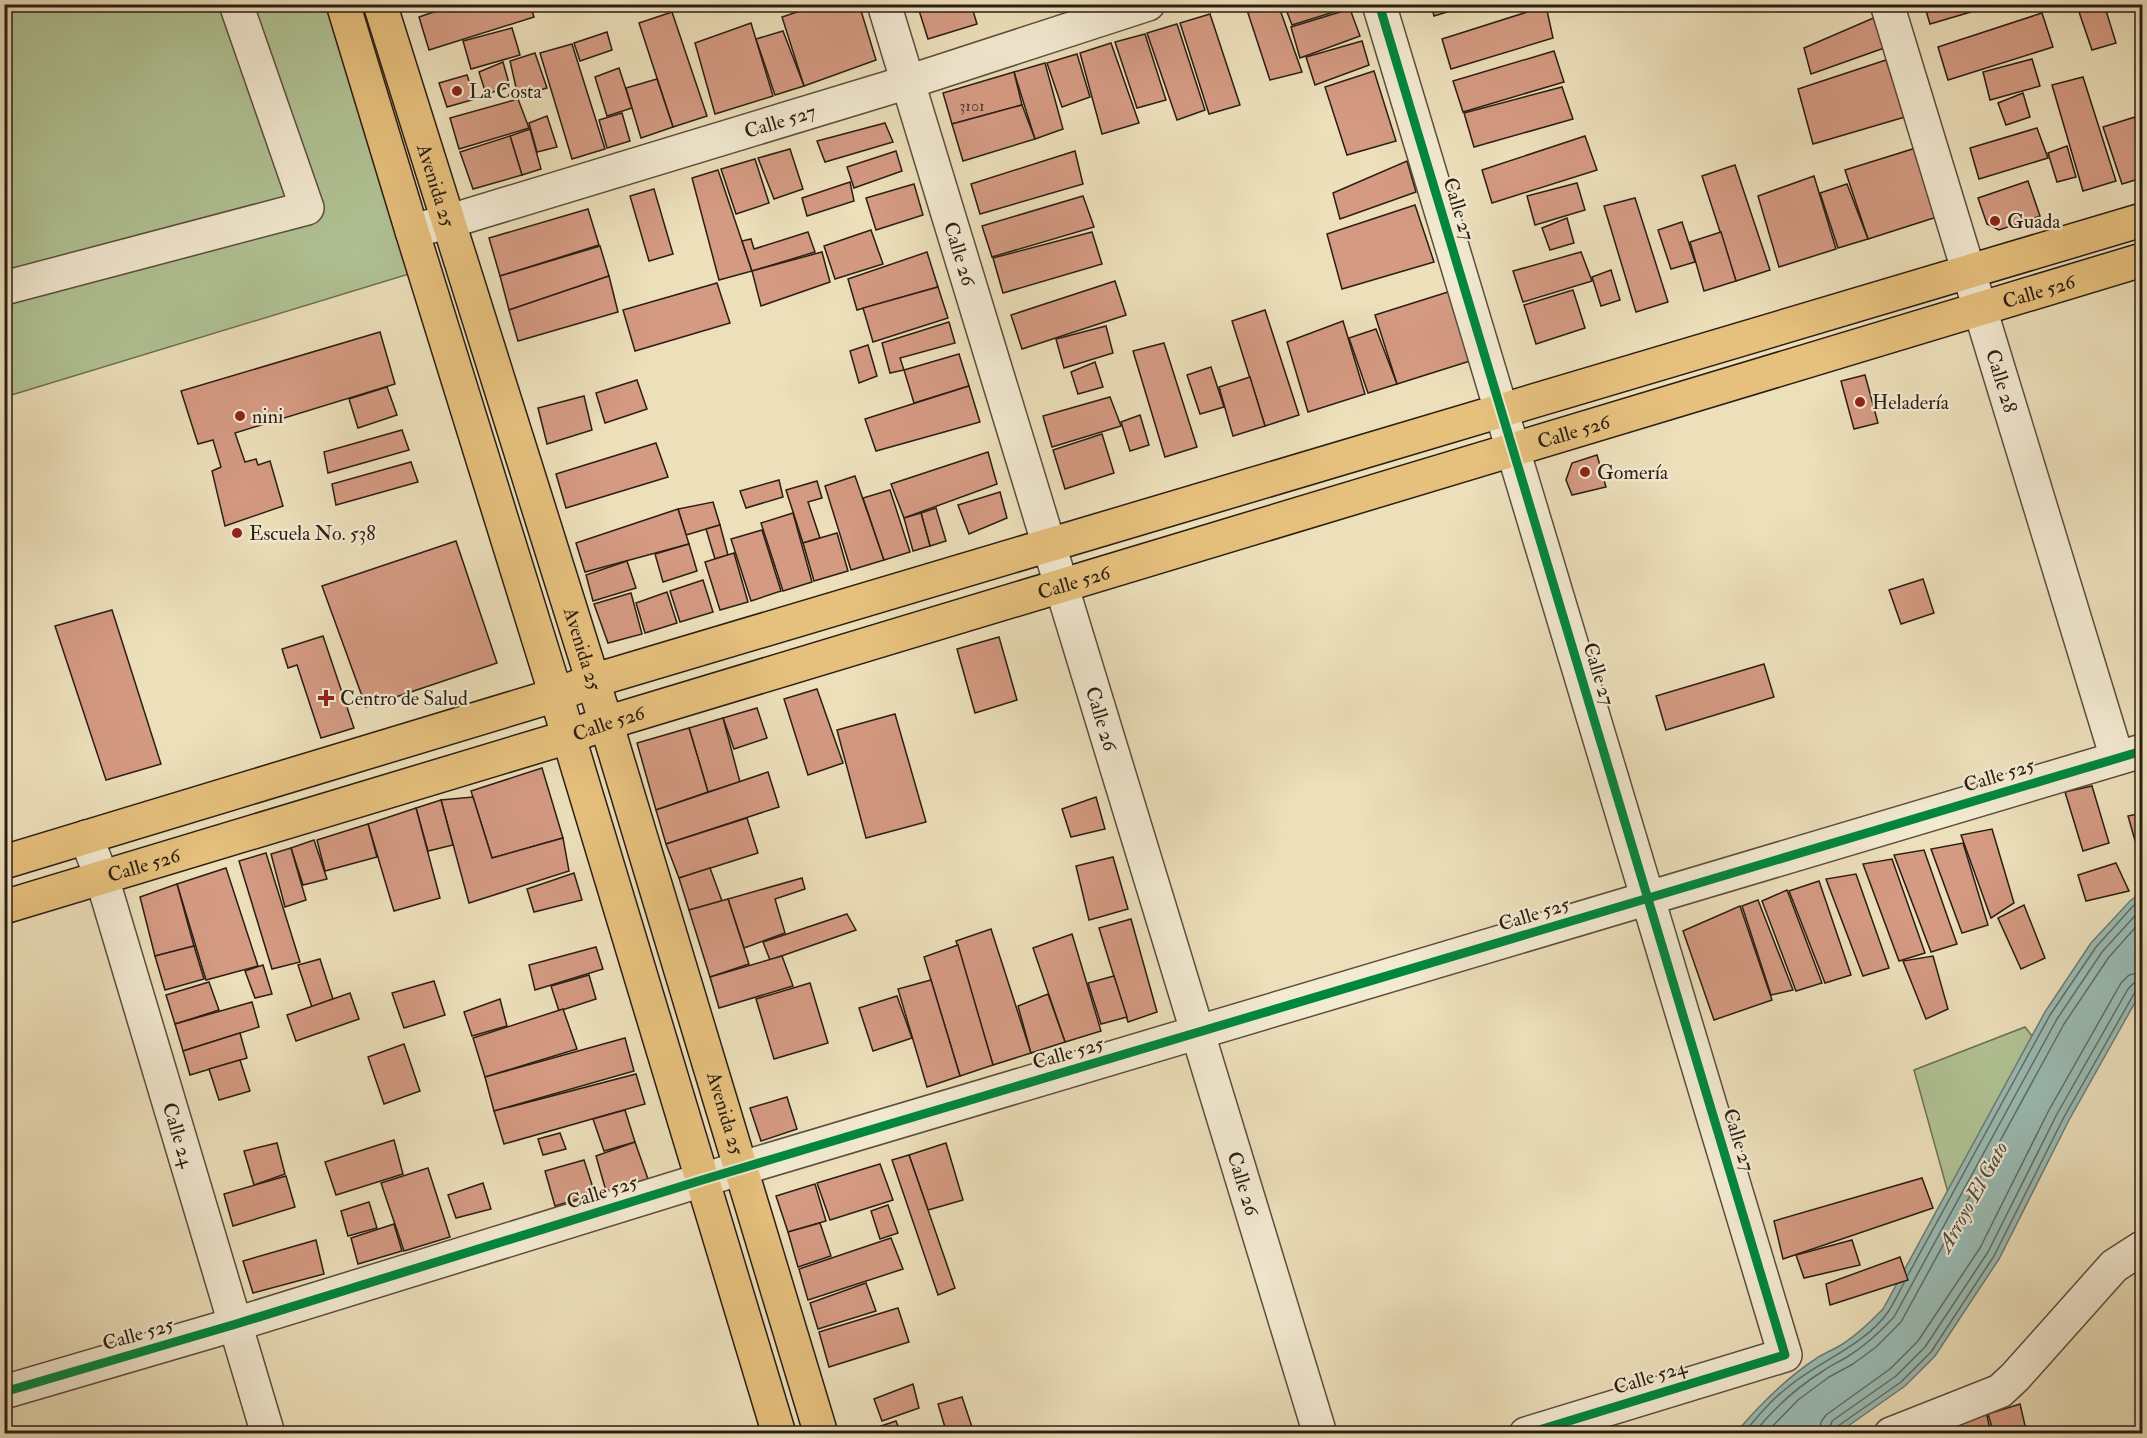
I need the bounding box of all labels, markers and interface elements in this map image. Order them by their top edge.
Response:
place label: La Costa [469,79,543,104]
marker: La Costa [450,84,464,98]
house number: 3101 [959,96,985,116]
street label: Calle 527 [741,98,819,144]
street label: Avenida 25 [411,140,461,230]
street label: Calle 27 [1438,174,1480,244]
place label: Guada [2007,209,2061,234]
marker: Guada [1988,214,2002,228]
street label: Calle 26 [939,219,982,290]
street label: Calle 526 [1999,268,2079,314]
street label: Calle 28 [1981,346,2023,416]
place label: Heladería [1872,390,1950,415]
marker: Heladería [1853,395,1867,409]
place label: nini [252,404,283,429]
street label: Calle 526 [1534,408,1614,454]
marker: nini [233,409,247,423]
place label: Gomería [1597,460,1669,485]
marker: Gomería [1578,465,1592,479]
place label: Escuela No. 538 [249,521,376,546]
marker: Escuela No. 538 [230,526,244,540]
street label: Calle 526 [1034,559,1114,605]
street label: Avenida 25 [558,603,608,694]
street label: Calle 27 [1578,639,1620,709]
street label: Calle 26 [1080,683,1124,755]
place label: Centro de Salud [340,686,468,711]
marker: Centro de Salud [317,689,335,707]
street label: Calle 526 [569,699,648,747]
street label: Calle 525 [1960,752,2038,798]
street label: Calle 526 [105,842,184,888]
street label: Calle 525 [1495,891,1573,937]
street label: Calle 525 [1029,1031,1107,1075]
street label: Avenida 25 [701,1068,750,1158]
street label: Calle 24 [157,1099,201,1171]
street label: Calle 27 [1718,1105,1760,1175]
water label: Arroyo El Gato [1931,1137,2014,1259]
street label: Calle 26 [1222,1148,1265,1219]
street label: Calle 525 [563,1169,641,1215]
street label: Calle 525 [99,1312,177,1356]
street label: Calle 524 [1610,1354,1691,1400]

